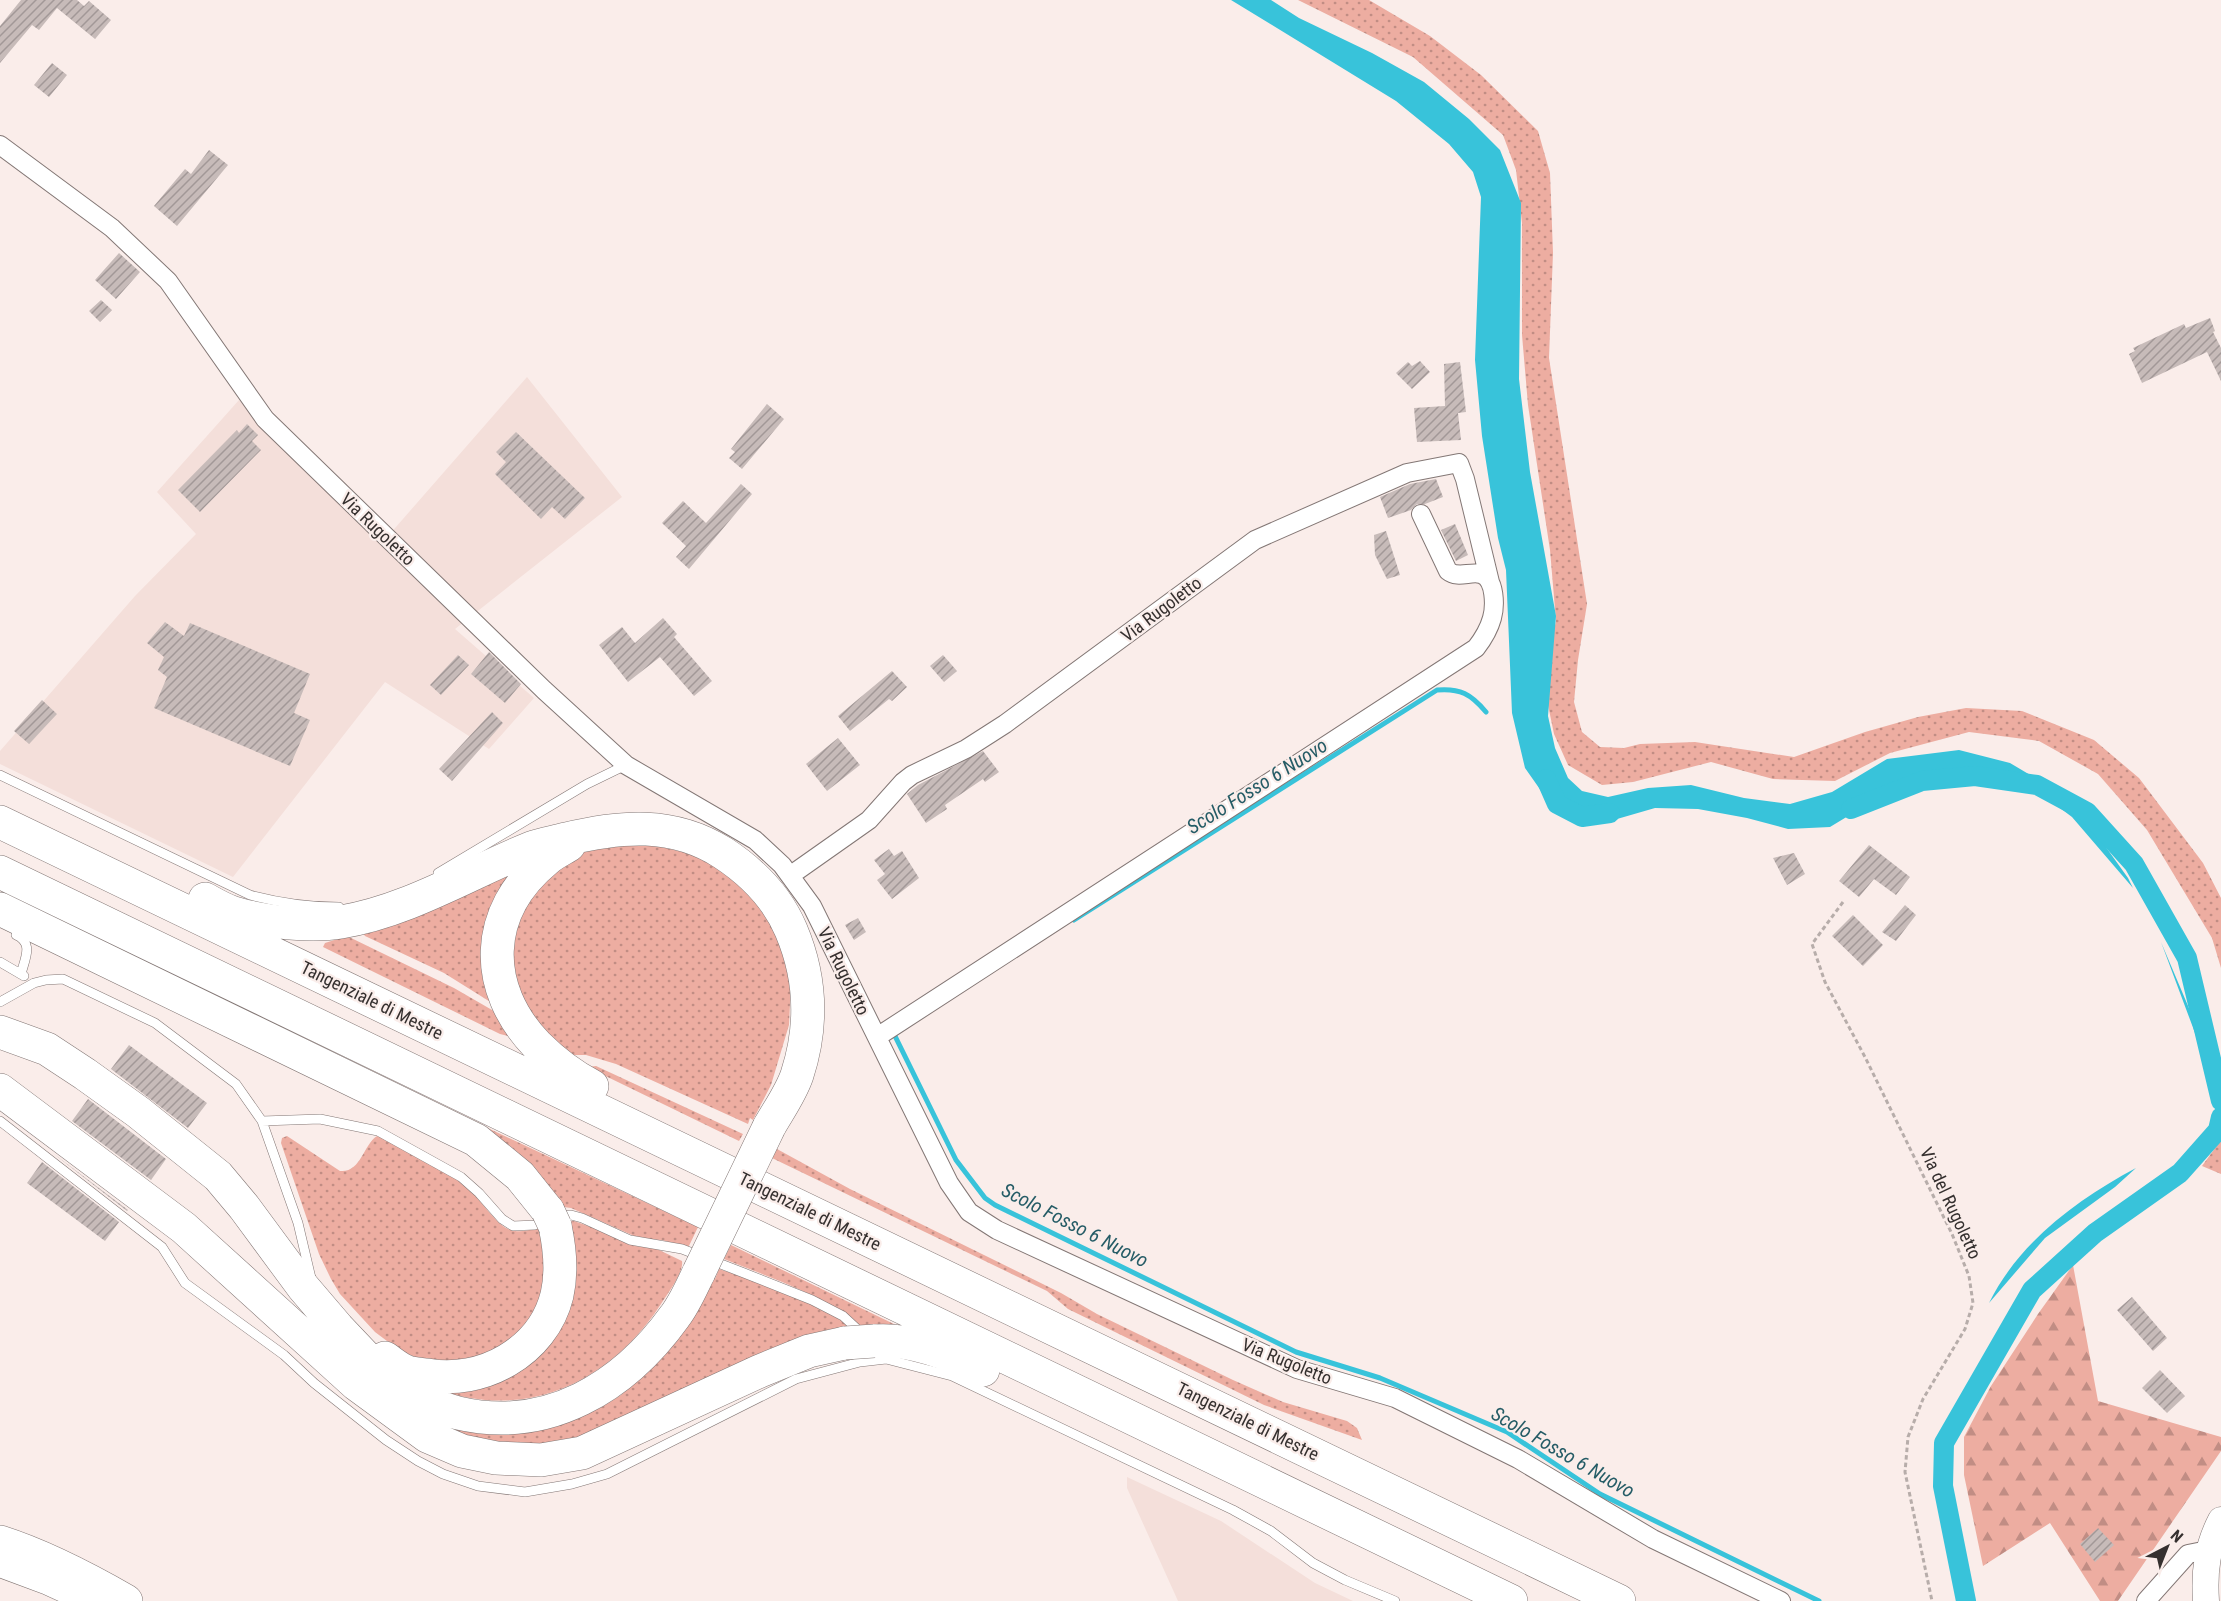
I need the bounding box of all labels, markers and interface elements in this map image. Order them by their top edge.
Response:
street label: Via Rugoletto [336,488,420,570]
street label: Via Rugoletto [1117,572,1205,646]
water label: Scolo Fosso 6 Nuovo [1182,733,1332,839]
street label: Via Rugoletto [814,924,874,1018]
street label: Tangenziale di Mestre [297,956,447,1044]
street label: Via del Rugoletto [1916,1144,1986,1262]
street label: Tangenziale di Mestre [735,1167,885,1255]
water label: Scolo Fosso 6 Nuovo [998,1178,1152,1272]
street label: Via Rugoletto [1239,1333,1335,1389]
street label: Tangenziale di Mestre [1173,1377,1323,1465]
water label: Scolo Fosso 6 Nuovo [1487,1401,1639,1503]
north arrow [2137,1517,2197,1577]
text: N [2167,1526,2187,1547]

